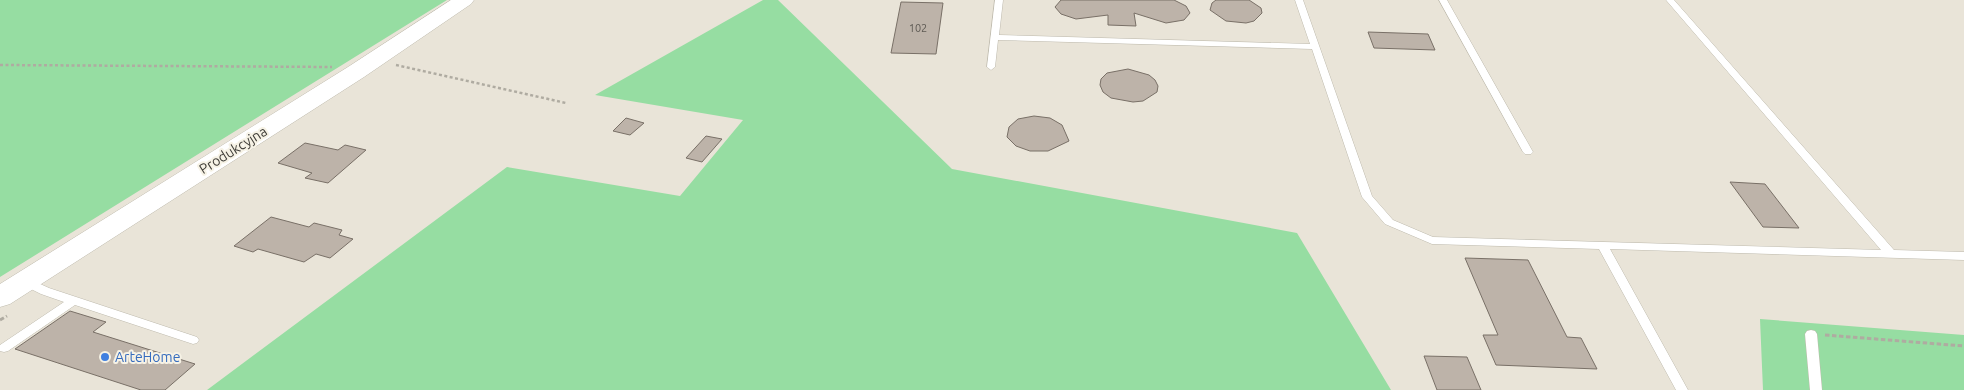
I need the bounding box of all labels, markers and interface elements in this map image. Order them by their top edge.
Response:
house number: 102 [909,22,927,34]
street label: Produkcyjna [196,123,270,177]
place label: ArteHome [115,349,180,365]
marker: ArteHome [99,351,111,363]

